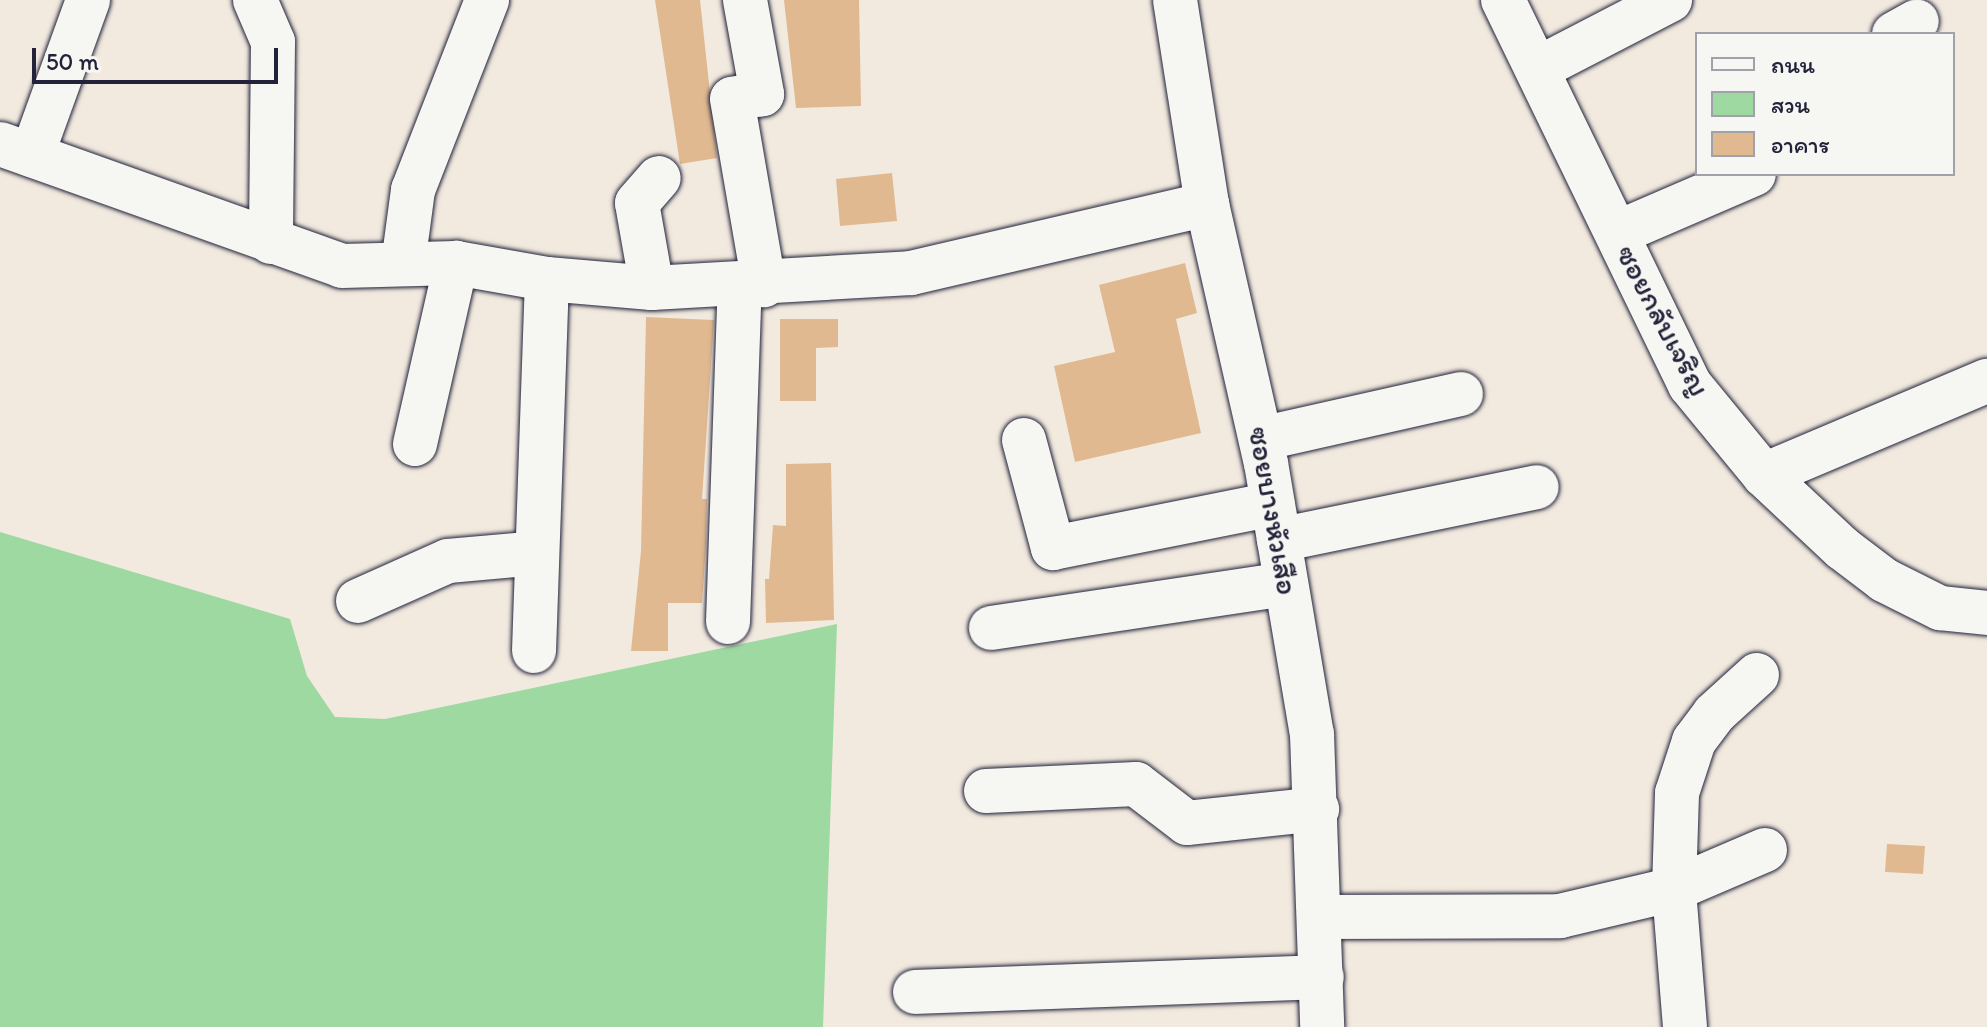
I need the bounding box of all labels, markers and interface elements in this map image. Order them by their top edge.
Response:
scale bar [36,32,282,82]
legend [1695,32,1955,176]
text: 50 m [46,47,99,76]
text: ถนน [1771,50,1815,79]
text: สวน [1771,90,1810,119]
text: อาคาร [1771,130,1830,159]
street label: ซอยกลับเจริญ [1608,239,1718,403]
street label: ซอยบางหัวเสือ [1241,424,1305,598]

